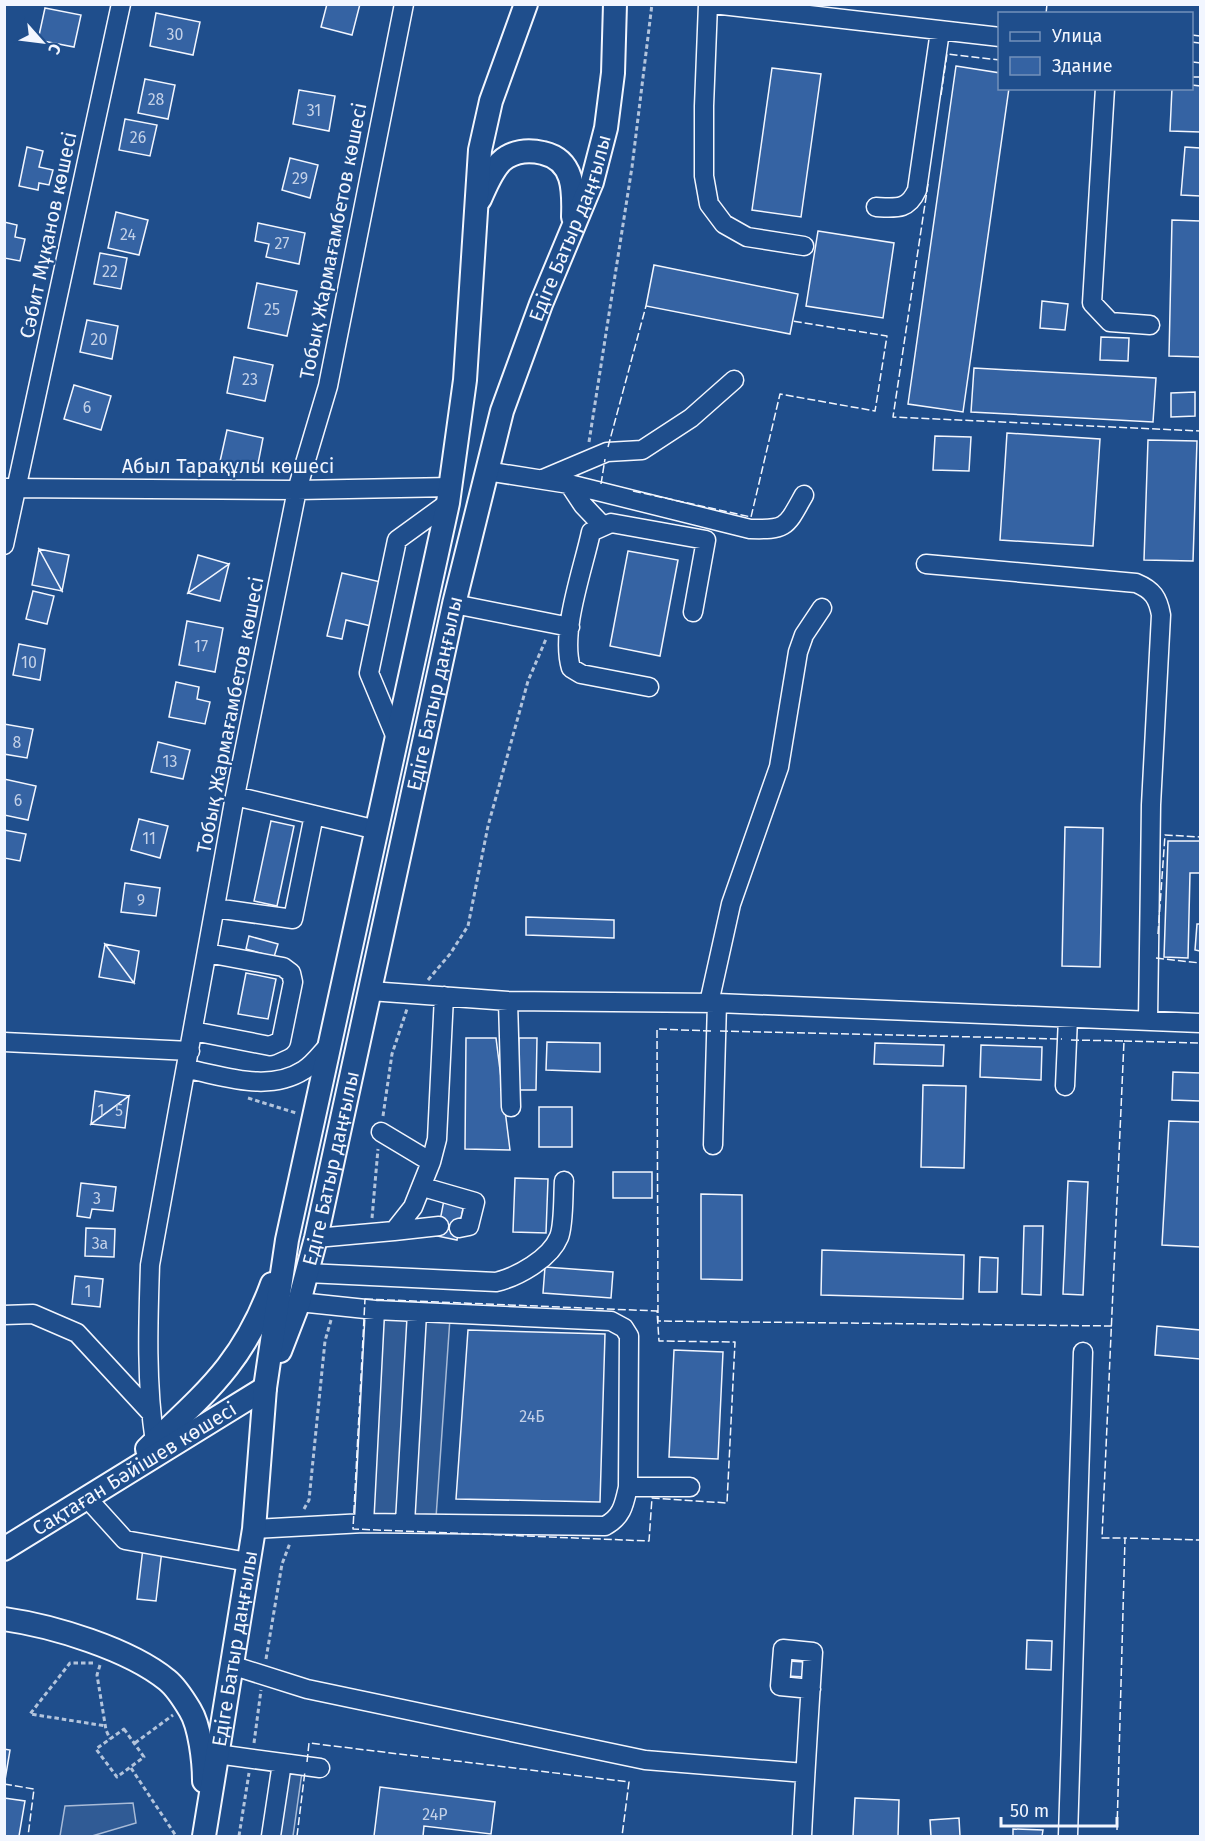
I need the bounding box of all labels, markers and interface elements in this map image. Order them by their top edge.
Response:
north arrow [12,12,72,72]
legend [998,12,1193,90]
house number: 30 [167,25,184,44]
text: Улица [1052,25,1102,47]
text: С [44,40,65,58]
text: Здание [1052,55,1113,77]
house number: 28 [148,90,165,109]
street label: Тобық Жармағамбетов көшесі [294,101,372,381]
house number: 31 [307,101,321,120]
house number: 26 [130,128,146,147]
street label: Сәбит Мұқанов көшесі [14,130,82,340]
street label: Едіге Батыр даңғылы [524,132,616,325]
house number: 29 [292,169,308,188]
house number: 24 [120,225,136,244]
house number: 27 [275,234,289,253]
house number: 22 [102,262,118,281]
house number: 25 [264,300,280,319]
house number: 20 [91,330,107,349]
house number: 23 [242,370,258,389]
house number: 6 [83,398,91,417]
street label: Абыл Тарақұлы көшесі [122,454,334,478]
street label: Тобық Жармағамбетов көшесі [191,575,269,855]
street label: Едіге Батыр даңғылы [402,594,467,793]
house number: 17 [194,637,208,656]
house number: 10 [21,653,37,672]
house number: 8 [13,733,22,752]
house number: 13 [163,752,177,771]
house number: 6 [14,791,22,810]
house number: 11 [142,829,156,848]
house number: 9 [137,891,145,910]
street label: Едіге Батыр даңғылы [297,1069,364,1268]
house number: 1 [98,1101,104,1120]
house number: 5 [115,1101,123,1120]
house number: 3 [93,1189,101,1208]
house number: 3а [92,1234,108,1253]
house number: 1 [85,1282,91,1301]
street label: Сақтаған Бәйішев көшесі [28,1397,241,1541]
house number: 24Б [519,1407,545,1426]
street label: Едіге Батыр даңғылы [207,1549,262,1748]
scale bar [1001,1790,1116,1828]
text: 50 m [1010,1800,1049,1822]
house number: 24Р [422,1805,448,1824]

